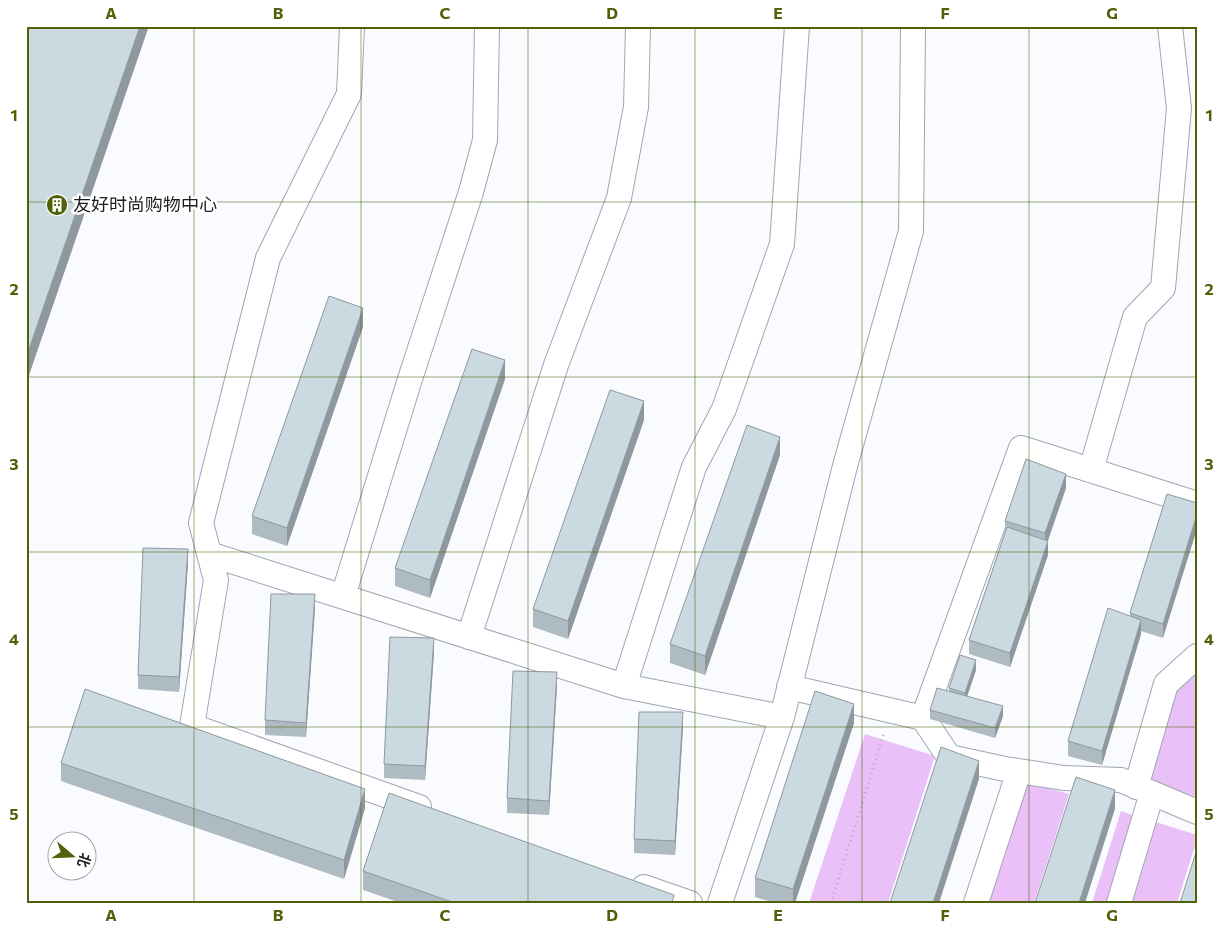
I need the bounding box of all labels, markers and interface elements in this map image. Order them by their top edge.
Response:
text: A [105,3,117,22]
text: B [273,3,284,22]
text: C [440,3,451,22]
text: D [606,3,618,22]
text: E [773,3,783,22]
text: F [940,3,950,22]
text: G [1106,3,1118,22]
text: 1 [10,105,18,124]
text: 1 [1205,105,1213,124]
building icon: 友好时尚购物中心 [45,193,69,217]
place label: 友好时尚购物中心 [73,193,217,215]
text: 2 [9,279,19,298]
text: 2 [1204,279,1214,298]
text: 3 [9,454,19,473]
text: 3 [1204,454,1214,473]
text: 4 [9,629,19,648]
text: 4 [1204,629,1214,648]
text: 5 [9,804,19,823]
text: 5 [1204,804,1214,823]
north arrow [48,832,98,882]
text: 北 [74,851,95,870]
text: A [105,905,117,924]
text: B [273,905,284,924]
text: C [440,905,451,924]
text: D [606,905,618,924]
text: E [773,905,783,924]
text: F [940,905,950,924]
text: G [1106,905,1118,924]

